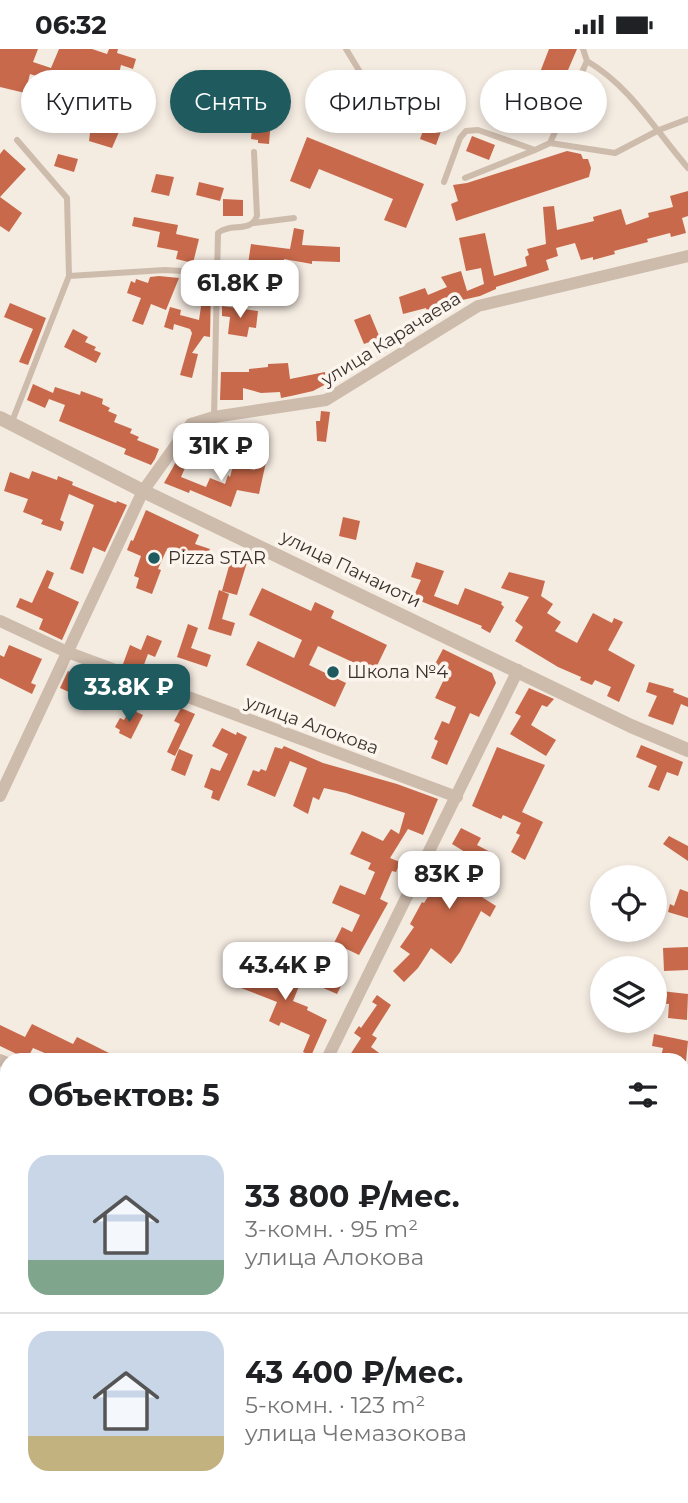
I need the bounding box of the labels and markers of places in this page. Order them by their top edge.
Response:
pin: 61.8K ₽ [175,261,305,320]
pin: 31K ₽ [172,423,270,483]
place label: Pizza STAR [168,547,266,569]
marker: Pizza STAR [146,550,162,566]
place label: Школа №4 [347,661,448,683]
marker: Школа №4 [325,664,341,680]
pin: 33.8K ₽ [64,665,194,724]
pin: 83K ₽ [400,851,498,911]
pin: 43.4K ₽ [220,943,350,1002]

